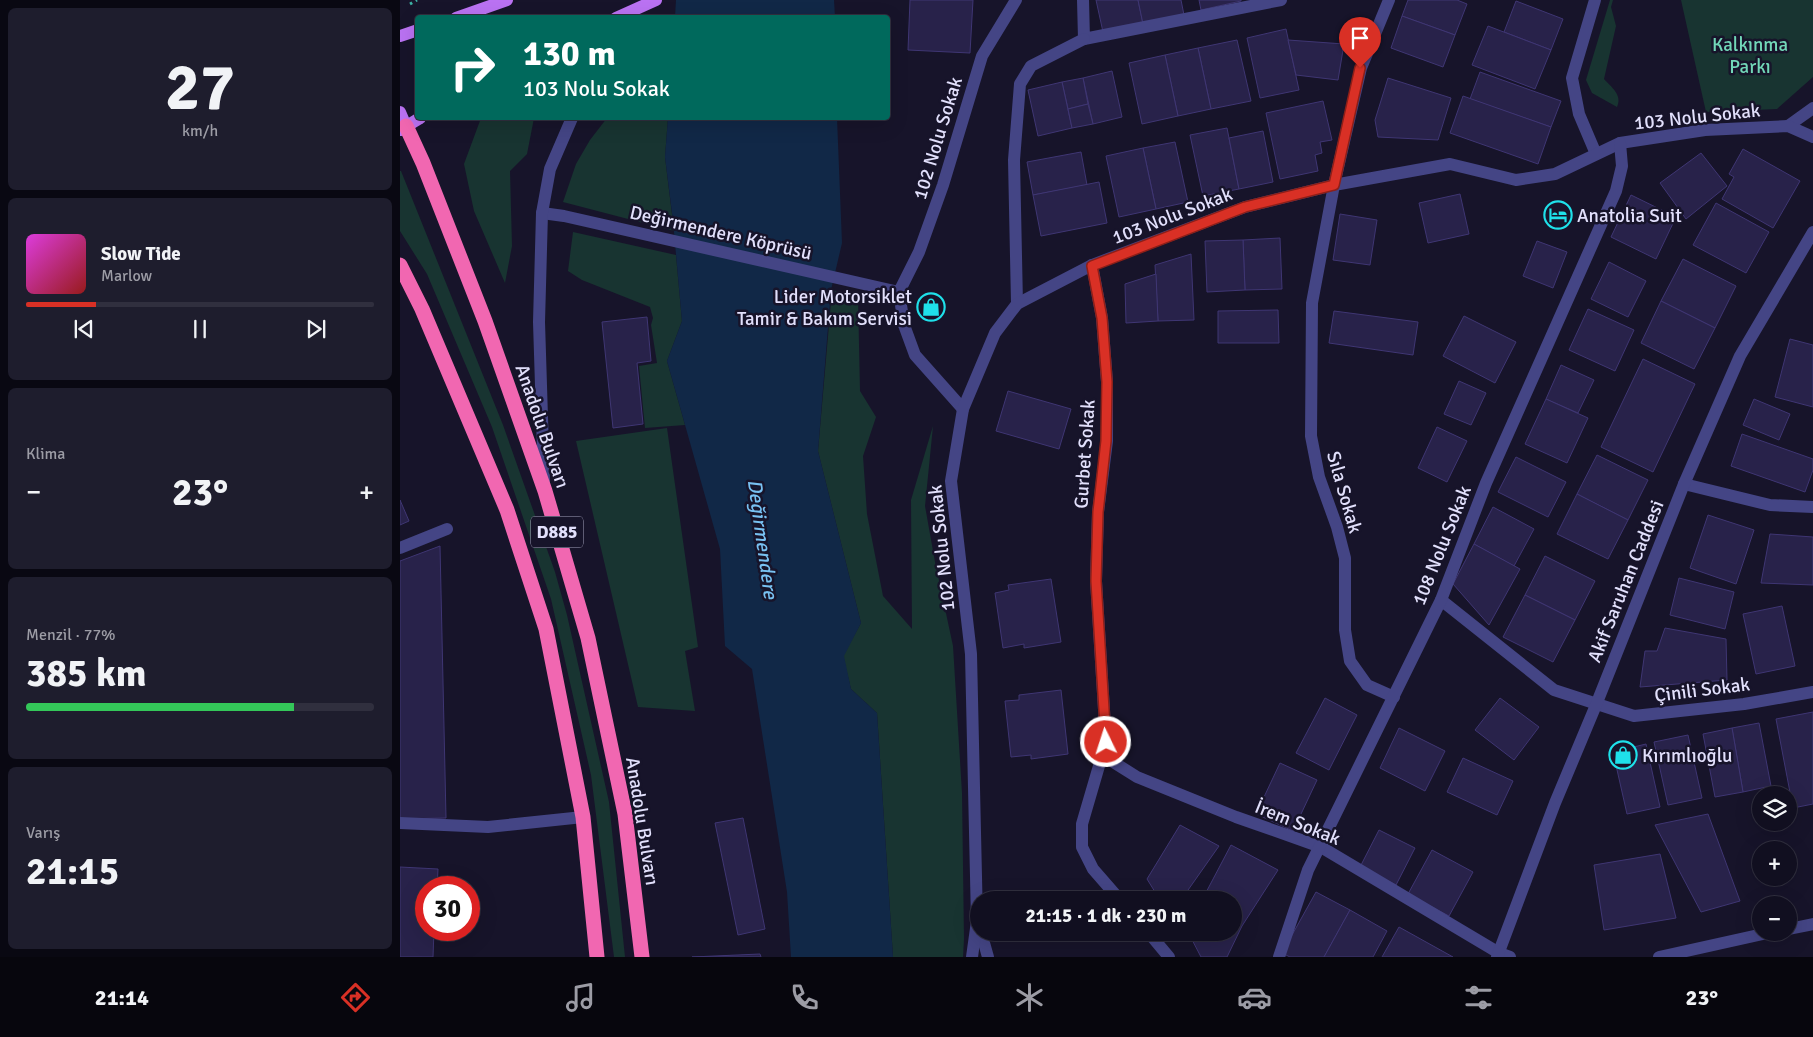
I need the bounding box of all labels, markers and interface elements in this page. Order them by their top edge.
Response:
pin [1339,17,1381,68]
icon: arrive [1346,24,1374,52]
text: 130 m [523,32,616,75]
park label: Kalkınma Parkı [1712,33,1788,79]
icon: right [440,35,505,100]
text: 27 [165,48,235,128]
street label: 102 Nolu Sokak [908,74,968,202]
text: 103 Nolu Sokak [523,75,670,102]
street label: 103 Nolu Sokak [1633,98,1762,136]
text: km/h [182,121,218,141]
street label: 103 Nolu Sokak [1109,182,1236,250]
street label: Değirmendere Köprüsü [627,200,814,266]
hotel icon: Anatolia Suit [1543,200,1573,230]
place label: Anatolia Suit [1577,204,1682,228]
text: Slow Tide [101,242,181,266]
text: Marlow [101,266,152,286]
place label: Lider Motorsiklet Tamir & Bakım Servisi [737,285,912,331]
shop icon: Lider Motorsiklet Tamir & Bakım Servisi [916,292,946,322]
icon: previous [70,315,98,343]
icon: pause [186,315,214,343]
icon: next [302,315,330,343]
street label: Anadolu Bulvarı [510,361,574,491]
street label: Gurbet Sokak [1069,398,1101,509]
text: Klima [26,444,65,464]
street label: Sıla Sokak [1321,448,1367,537]
text: 23° [172,469,228,516]
text: − [26,475,41,509]
text: + [359,475,374,509]
water label: Değirmendere [742,478,783,602]
street label: 108 Nolu Sokak [1407,482,1477,609]
street label: 102 Nolu Sokak [923,483,961,612]
street label: Akif Saruhan Caddesi [1582,497,1669,666]
road number: D885 [531,516,583,548]
text: Menzil · 77% [26,625,116,645]
text: 385 km [26,650,147,697]
street label: Çinili Sokak [1653,672,1752,708]
position arrow [1079,715,1131,767]
shop icon: Kırımlıoğlu [1608,740,1638,770]
place label: Kırımlıoğlu [1642,744,1732,768]
street label: Anadolu Bulvarı [620,755,664,887]
map controls [1752,786,1797,941]
button: layers [1752,786,1797,831]
street label: İrem Sokak [1251,795,1344,851]
text: Varış [26,823,60,843]
button: + [1752,841,1797,886]
text: 21:15 [26,848,119,895]
speed limit sign: 30 [415,876,480,941]
button: − [1752,896,1797,941]
text: 21:15 · 1 dk · 230 m [1026,904,1186,928]
icon: directions [338,980,373,1015]
icon: music [563,980,598,1015]
icon: phone [787,980,822,1015]
icon: climate [1012,980,1047,1015]
icon: car [1237,980,1272,1015]
icon: filters [1461,980,1496,1015]
text: 21:14 [95,984,149,1011]
text: 23° [1686,984,1718,1011]

